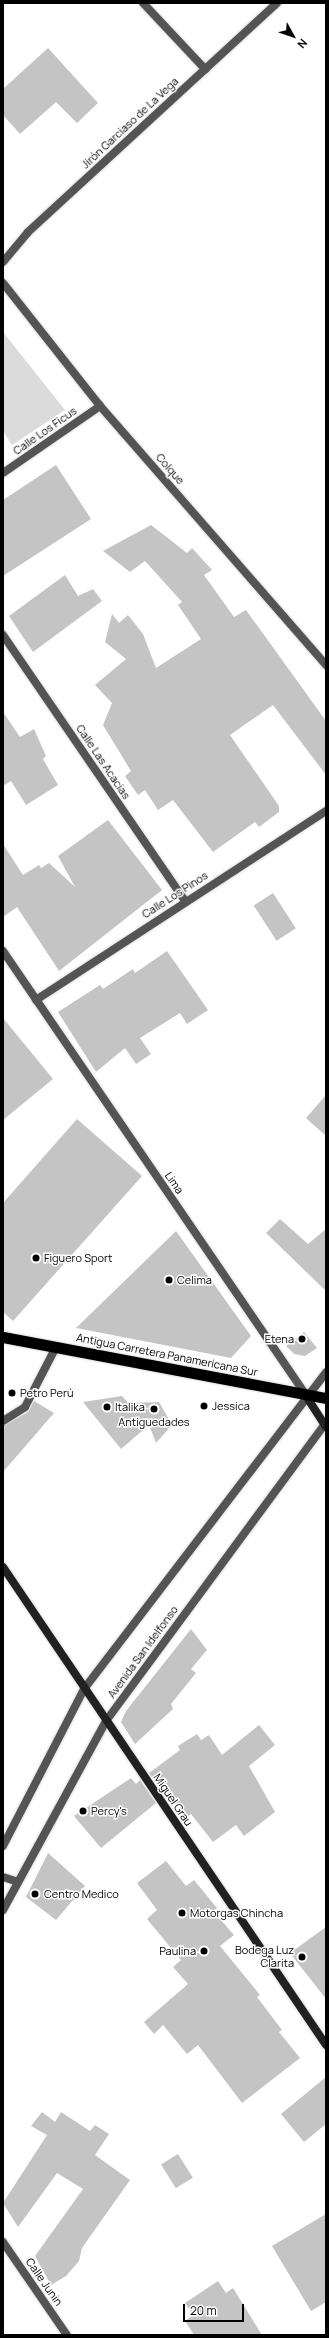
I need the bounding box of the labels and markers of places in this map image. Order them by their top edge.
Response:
place label: Figuero Sport [44,1251,112,1265]
marker: Figuero Sport [31,1253,41,1263]
place label: Celima [177,1273,212,1287]
marker: Celima [164,1275,174,1285]
place label: Etena [265,1332,294,1346]
marker: Etena [297,1334,307,1344]
place label: Petro Perú [20,1386,74,1400]
marker: Petro Perú [7,1388,17,1398]
place label: Jessica [212,1399,250,1413]
place label: Italika [115,1400,145,1414]
marker: Jessica [199,1401,209,1411]
marker: Italika [102,1402,112,1412]
marker: Antiguedades [149,1404,159,1414]
place label: Antiguedades [118,1415,190,1429]
place label: Percy's [91,1804,127,1818]
marker: Percy's [78,1806,88,1816]
place label: Centro Medico [44,1887,119,1901]
marker: Centro Medico [29,1888,41,1900]
place label: Motorgas Chincha [190,1906,283,1920]
marker: Motorgas Chincha [177,1908,187,1918]
place label: Paulina [159,1944,196,1958]
place label: Bodega Luz Clarita [235,1944,294,1970]
marker: Paulina [199,1946,209,1956]
marker: Bodega Luz Clarita [297,1952,307,1962]

